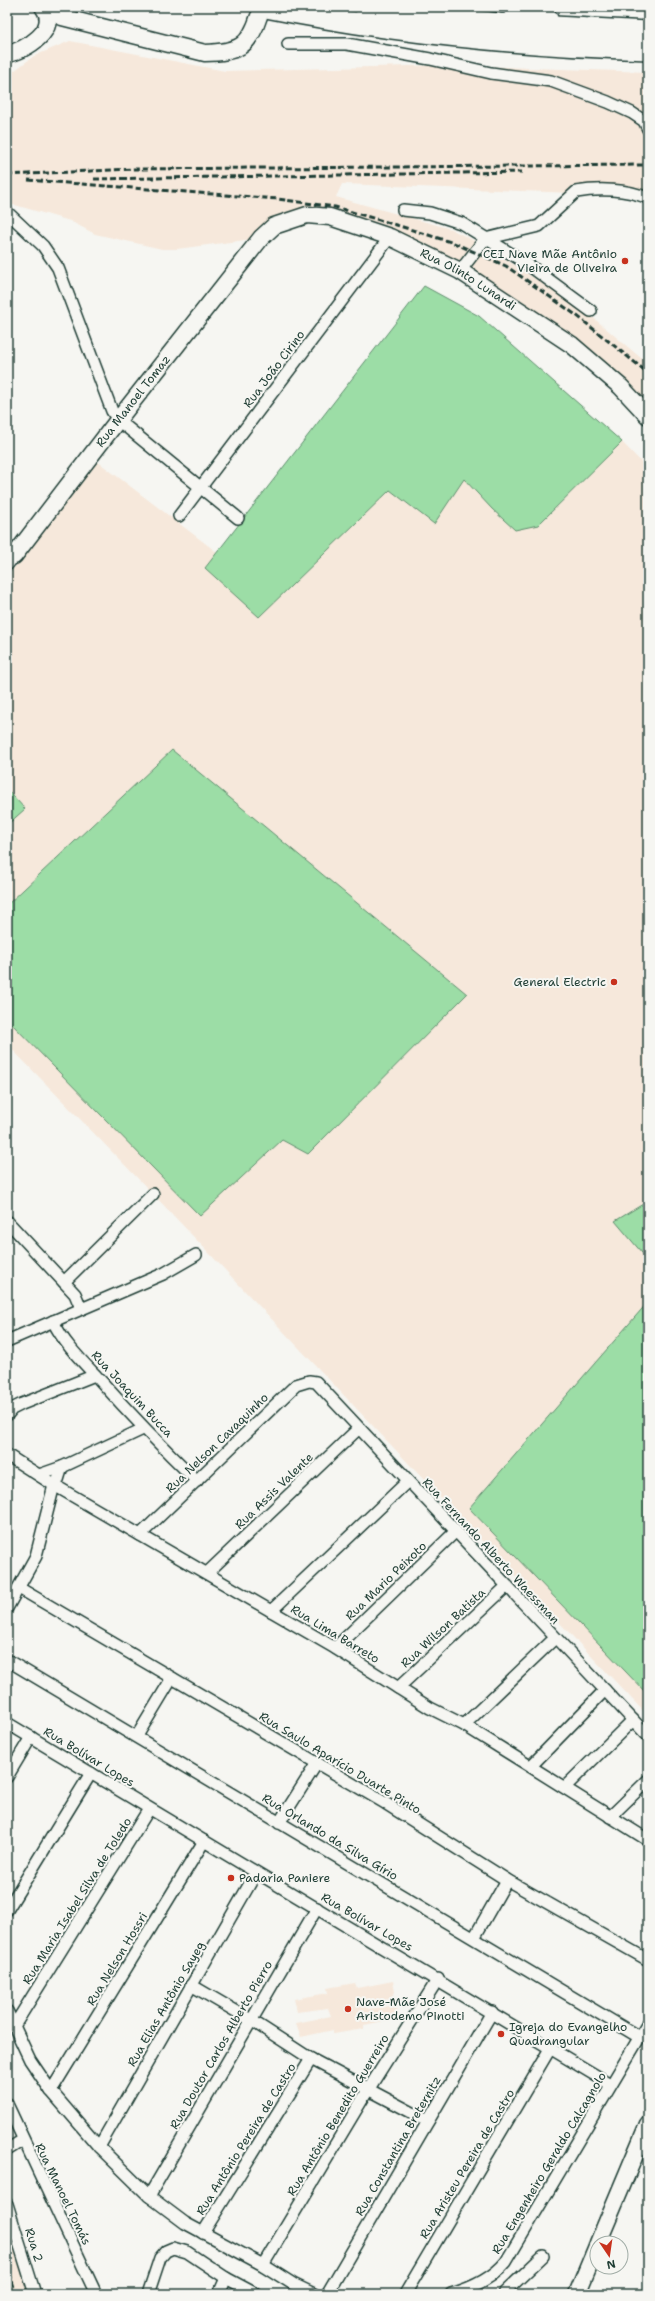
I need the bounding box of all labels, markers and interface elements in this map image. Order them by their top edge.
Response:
street label: Rua Olinto Lunardi [417,245,519,314]
place label: CEI Nave Mãe Antônio Vieira de Oliveira [483,246,618,276]
marker: CEI Nave Mãe Antônio Vieira de Oliveira [620,256,630,266]
street label: Rua João Cirino [240,327,308,411]
street label: Rua Manoel Tomaz [92,352,174,450]
place label: General Electric [514,974,606,990]
marker: General Electric [609,977,619,987]
street label: Rua Joaquim Bucca [88,1347,177,1441]
street label: Rua Nelson Cavaquinho [162,1390,272,1496]
street label: Rua Assis Valente [231,1449,317,1533]
street label: Rua Fernando Alberto Waessman [419,1474,563,1628]
street label: Rua Mario Peixoto [342,1538,430,1624]
street label: Rua Wilson Batista [397,1584,489,1671]
street label: Rua Lima Barreto [288,1601,382,1667]
street label: Rua Saulo Aparício Duarte Pinto [256,1708,424,1818]
street label: Rua Bolívar Lopes [40,1723,138,1791]
street label: Rua Orlando da Silva Gírio [259,1790,401,1884]
street label: Rua Maria Isabel Silva de Toledo [19,1815,135,1987]
place label: Padaria Paniere [239,1870,330,1886]
marker: Padaria Paniere [226,1873,236,1883]
street label: Rua Bolívar Lopes [318,1889,416,1955]
street label: Rua Nelson Hossri [83,1909,151,2009]
street label: Rua Elias Antônio Sayeg [124,1938,208,2070]
street label: Rua Doutor Carlos Alberto Pierro [166,1958,276,2132]
place label: Nave-Mãe José Aristodemo Pinotti [356,1994,465,2024]
marker: Nave-Mãe José Aristodemo Pinotti [343,2004,353,2014]
place label: Igreja do Evangelho Quadrangular [509,2019,627,2049]
marker: Igreja do Evangelho Quadrangular [496,2029,506,2039]
street label: Rua Antônio Benedito Guerreiro [283,2031,393,2199]
street label: Rua Antônio Pereira de Castro [192,2060,300,2218]
street label: Rua Engenheiro Geraldo Calcagnolo [488,2069,610,2257]
street label: Rua Constantina Breternitz [351,2073,445,2219]
street label: Rua Aristeu Pereira de Castro [416,2086,518,2242]
street label: Rua Manoel Tomás [31,2141,95,2248]
street label: Rua 2 [21,2226,47,2264]
north arrow [589,2235,629,2275]
text: N [605,2256,617,2273]

